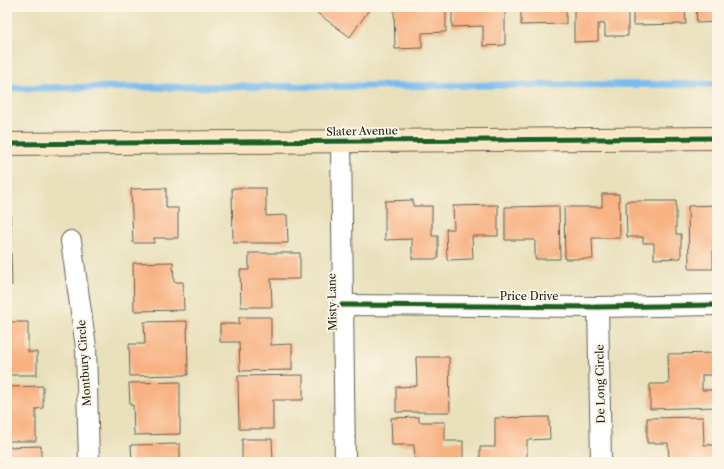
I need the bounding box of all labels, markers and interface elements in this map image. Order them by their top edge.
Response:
street label: Slater Avenue [326,123,398,139]
street label: Misty Lane [324,273,340,331]
street label: Price Drive [500,289,558,303]
street label: Montbury Circle [74,319,94,407]
street label: De Long Circle [592,344,608,424]

